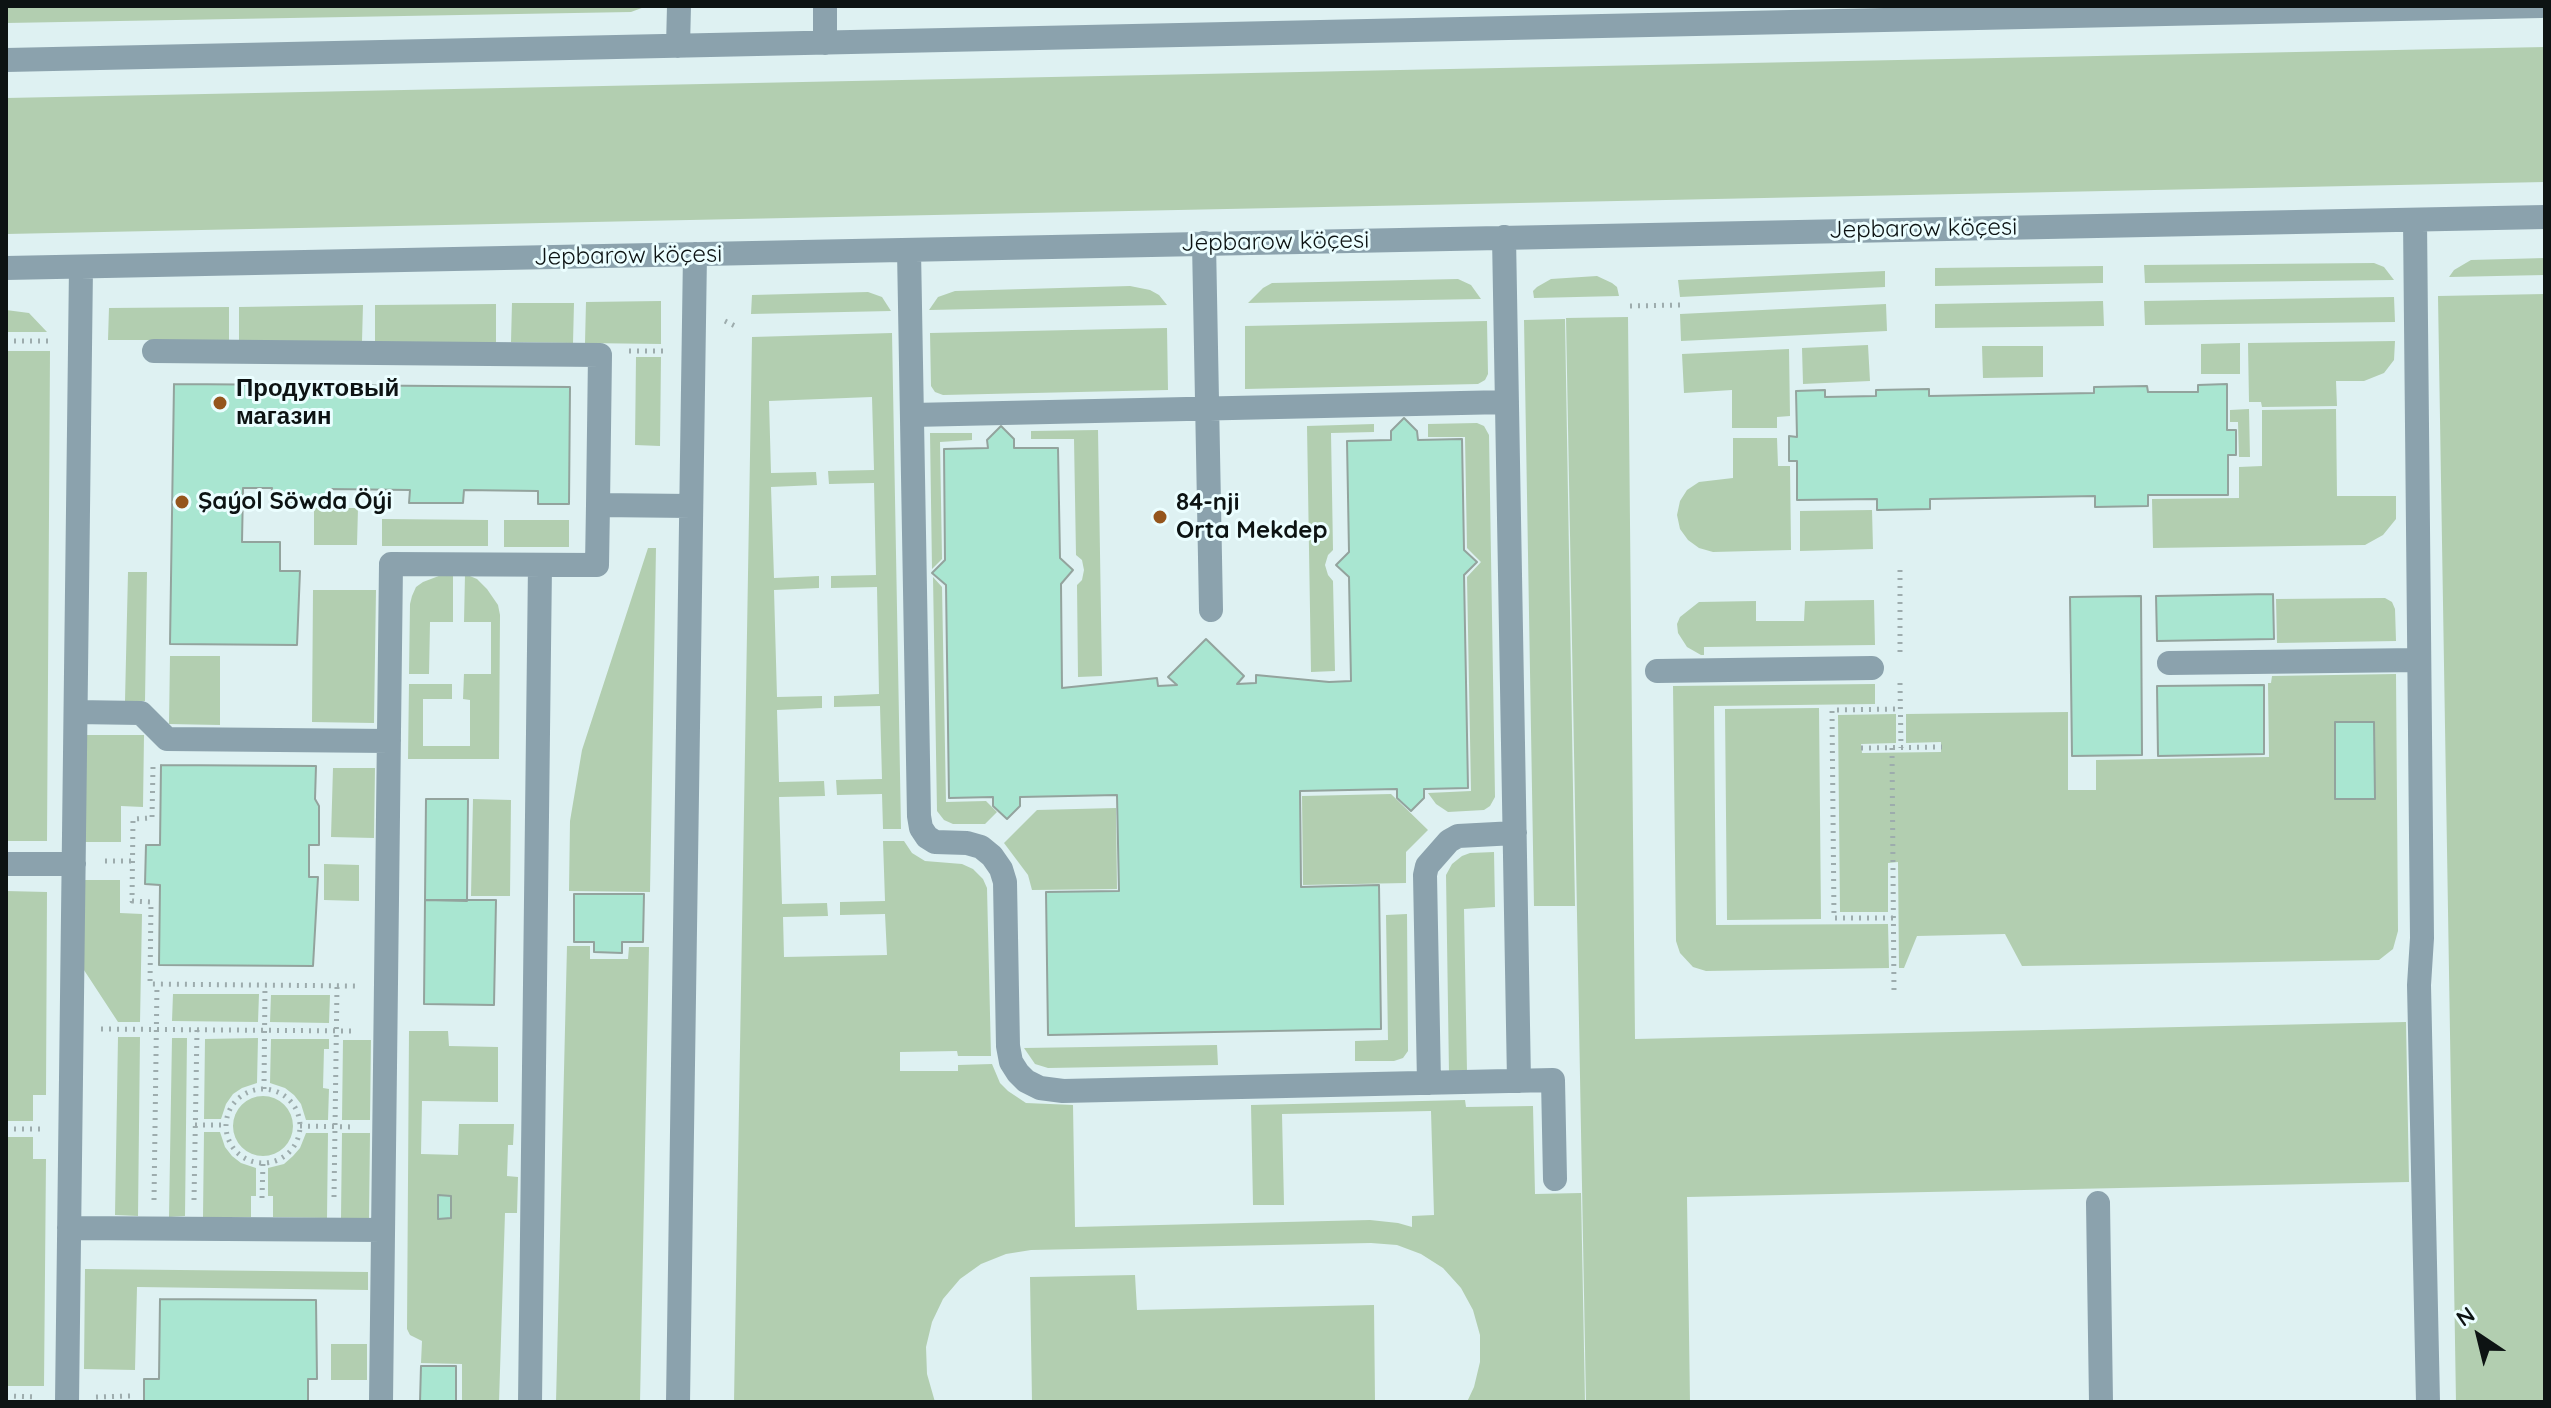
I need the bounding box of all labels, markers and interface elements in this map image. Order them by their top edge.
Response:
street label: Jepbarow köçesi [1829,213,2017,245]
street label: Jepbarow köçesi [1181,226,1369,258]
street label: Jepbarow köçesi [534,240,722,272]
place label: Продуктовый магазин [236,375,399,431]
marker: Продуктовый магазин [211,394,229,412]
place label: Şaýol Söwda Öýi [198,488,392,516]
place label: 84-nji Orta Mekdep [1176,489,1327,545]
marker: Şaýol Söwda Öýi [173,493,191,511]
marker: 84-nji Orta Mekdep [1151,508,1169,526]
north arrow [2439,1296,2519,1376]
text: N [2451,1300,2480,1332]

